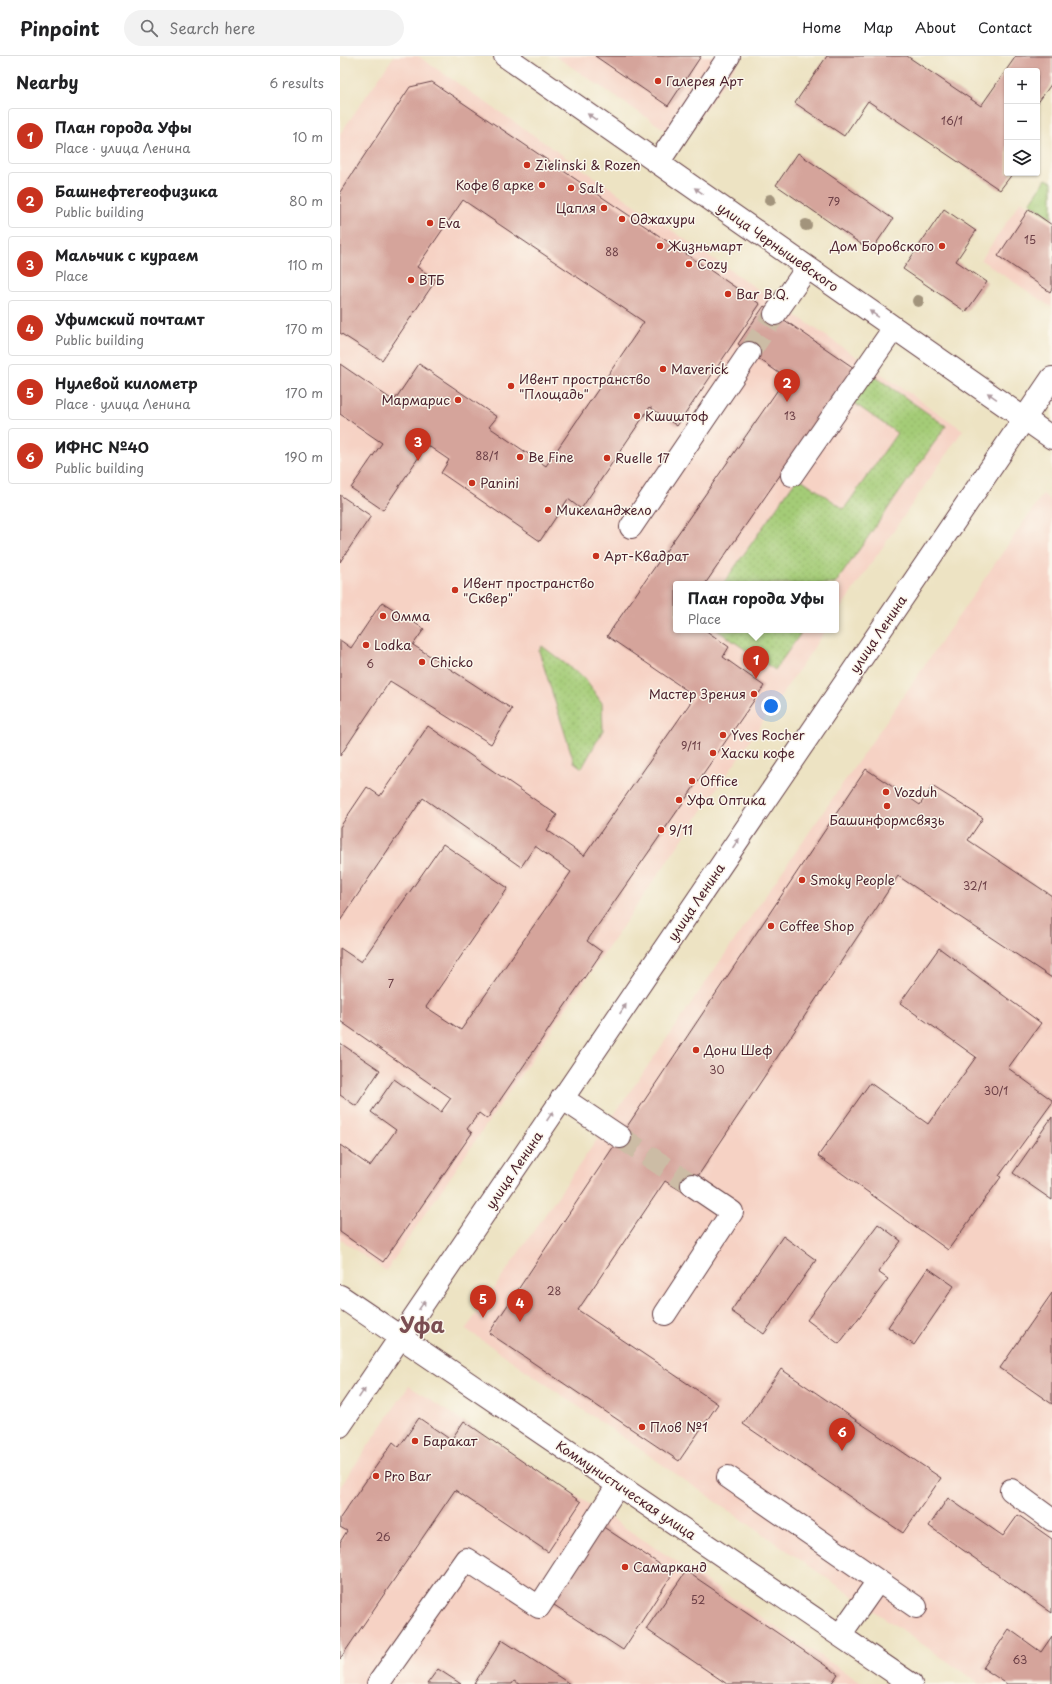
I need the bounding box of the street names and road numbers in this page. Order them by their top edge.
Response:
street label: улица Чернышевского [714,197,843,296]
street label: улица Ленина [844,590,911,676]
street label: улица Ленина [662,858,729,944]
street label: улица Ленина [480,1126,547,1212]
street label: Коммунистическая улица [552,1435,701,1544]

